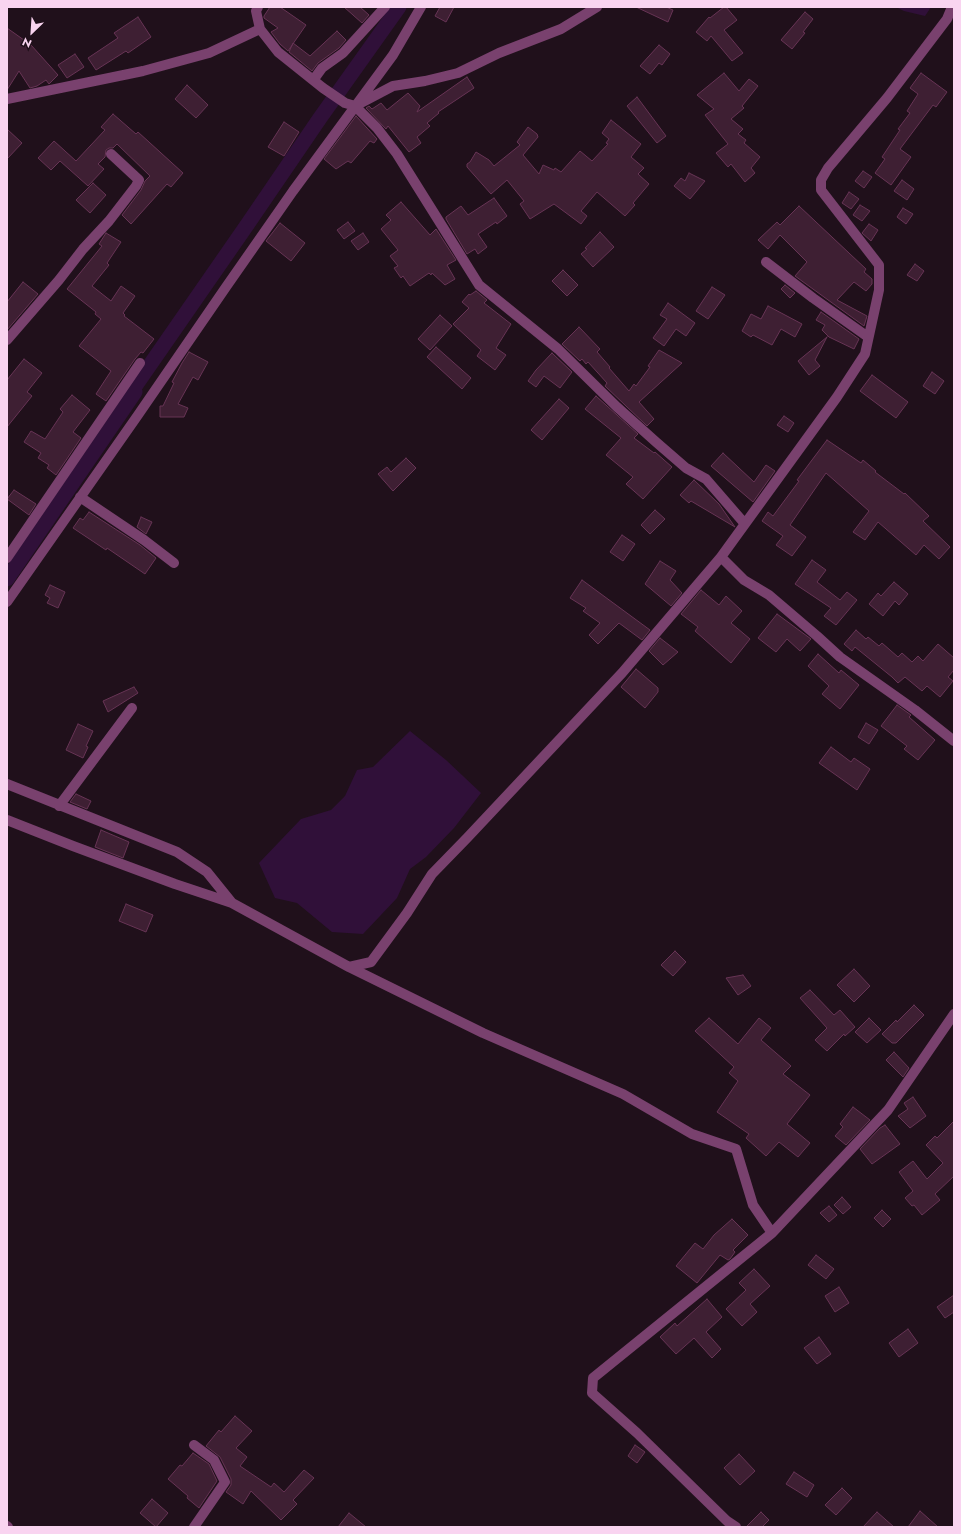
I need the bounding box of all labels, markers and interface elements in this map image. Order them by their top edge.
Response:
north arrow [12,12,52,52]
text: N [20,34,34,52]

